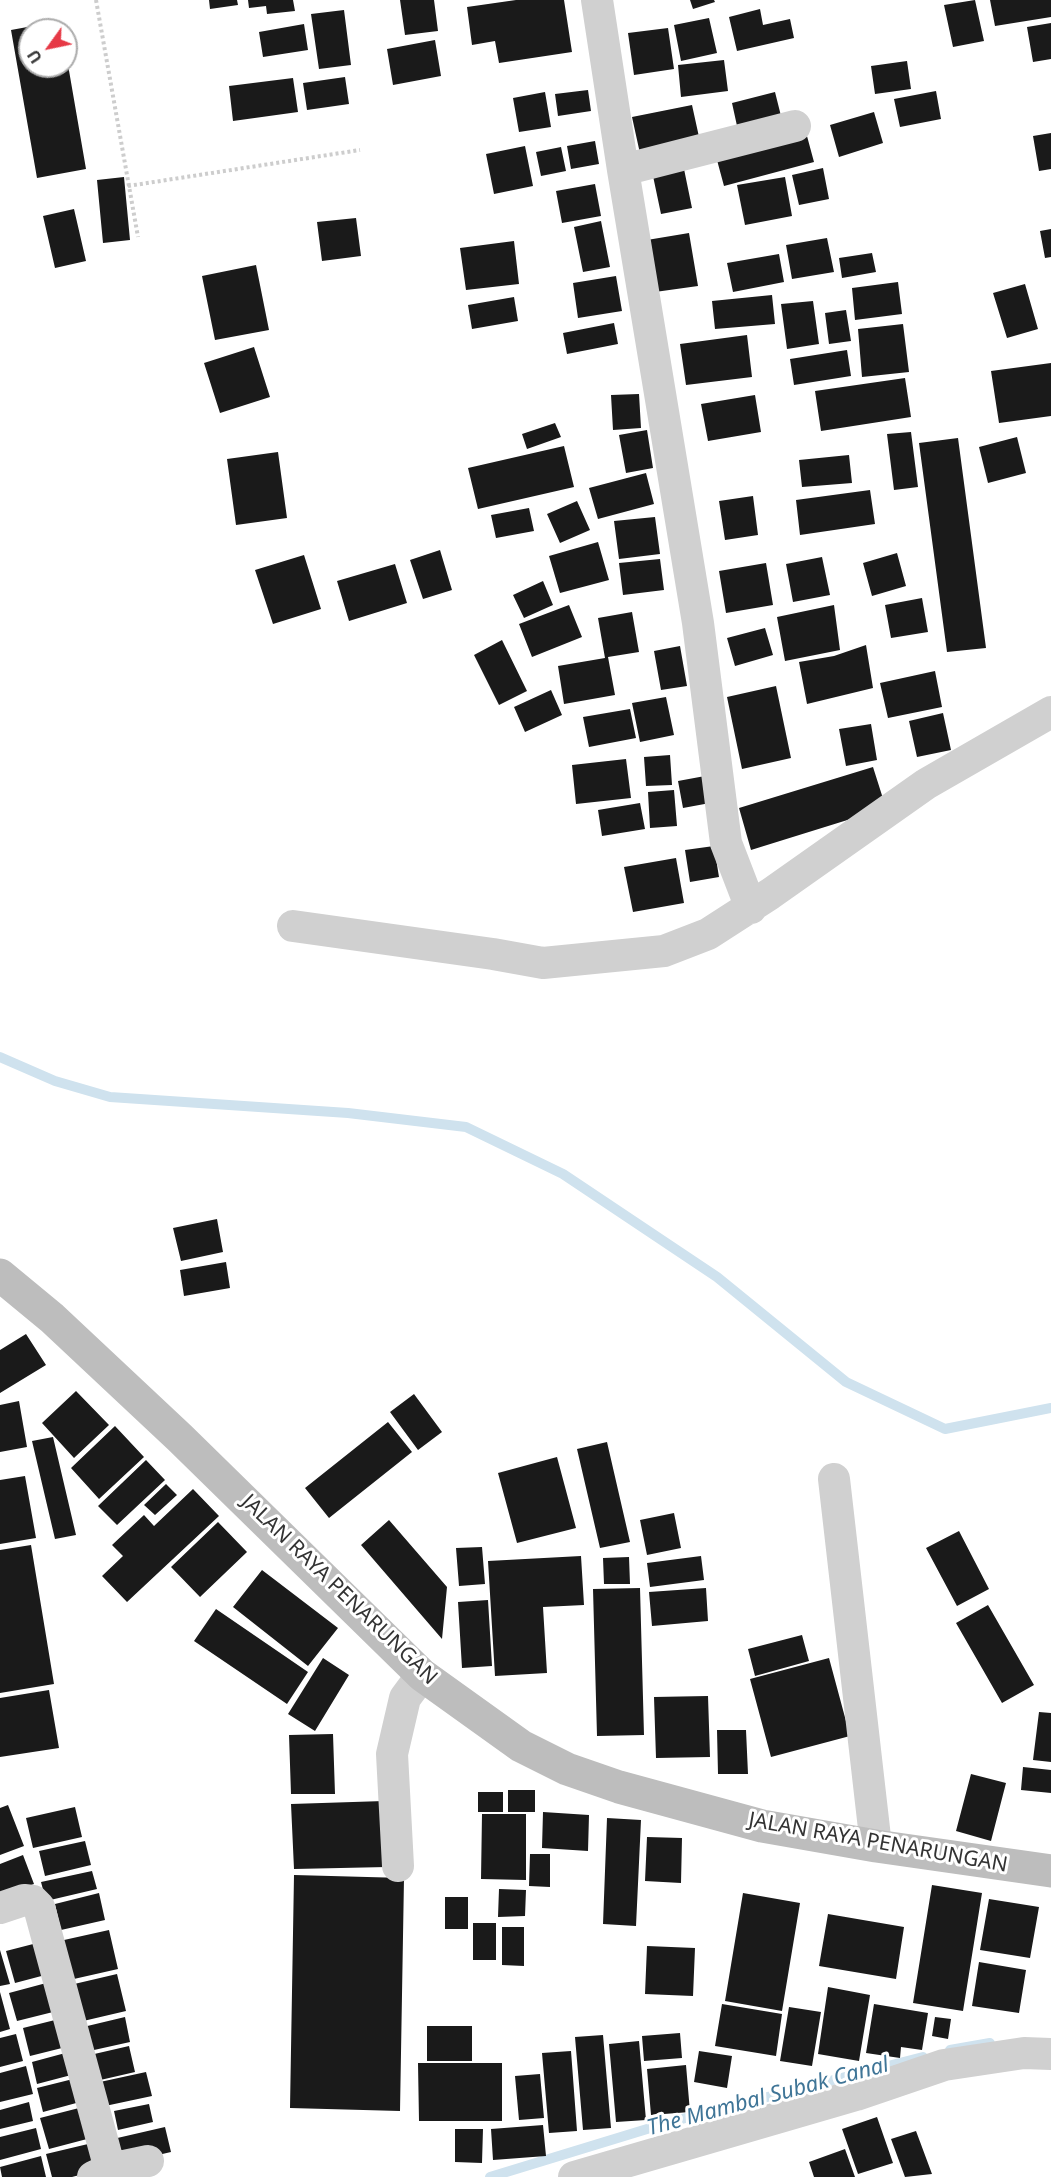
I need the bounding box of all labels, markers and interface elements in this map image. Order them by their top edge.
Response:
north arrow [18,18,78,78]
text: U [22,46,47,68]
street label: JALAN RAYA PENARUNGAN [236,1490,442,1690]
street label: JALAN RAYA PENARUNGAN [747,1808,1009,1878]
water label: The Mambal Subak Canal [644,2052,892,2142]

